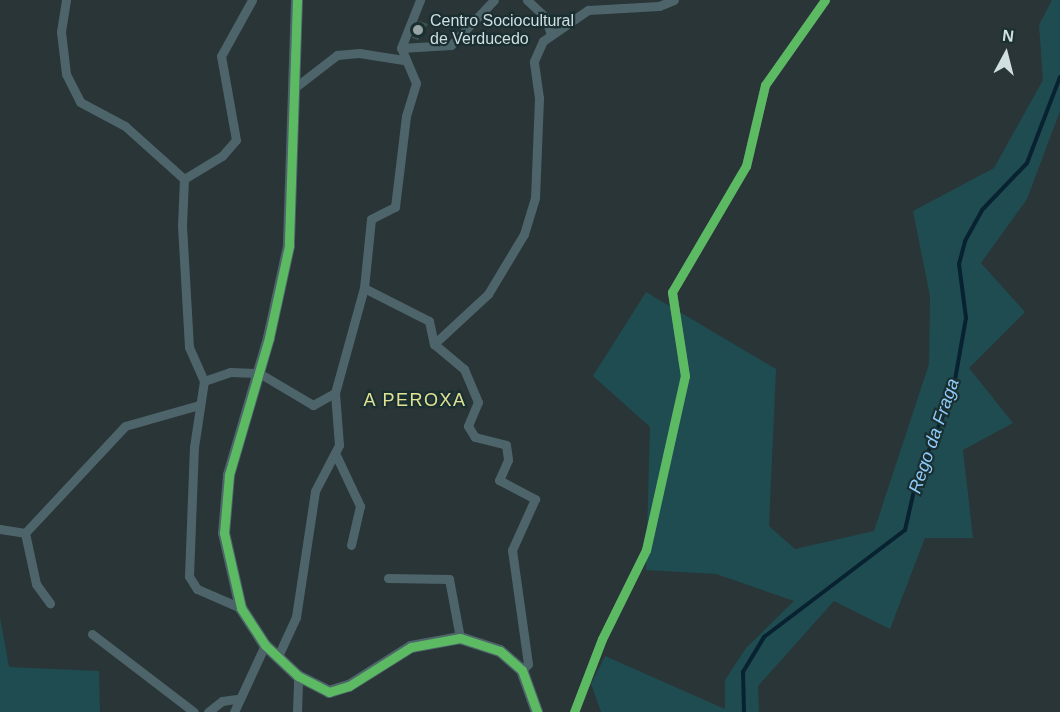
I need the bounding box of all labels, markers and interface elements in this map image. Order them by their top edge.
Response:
place label: Centro Sociocultural de Verducedo [430,11,574,49]
marker: Centro Sociocultural de Verducedo [411,23,425,37]
north arrow [976,24,1036,84]
text: N [1001,26,1015,45]
water label: Rego da Fraga [904,376,964,496]
district label: A PEROXA [363,389,467,411]

